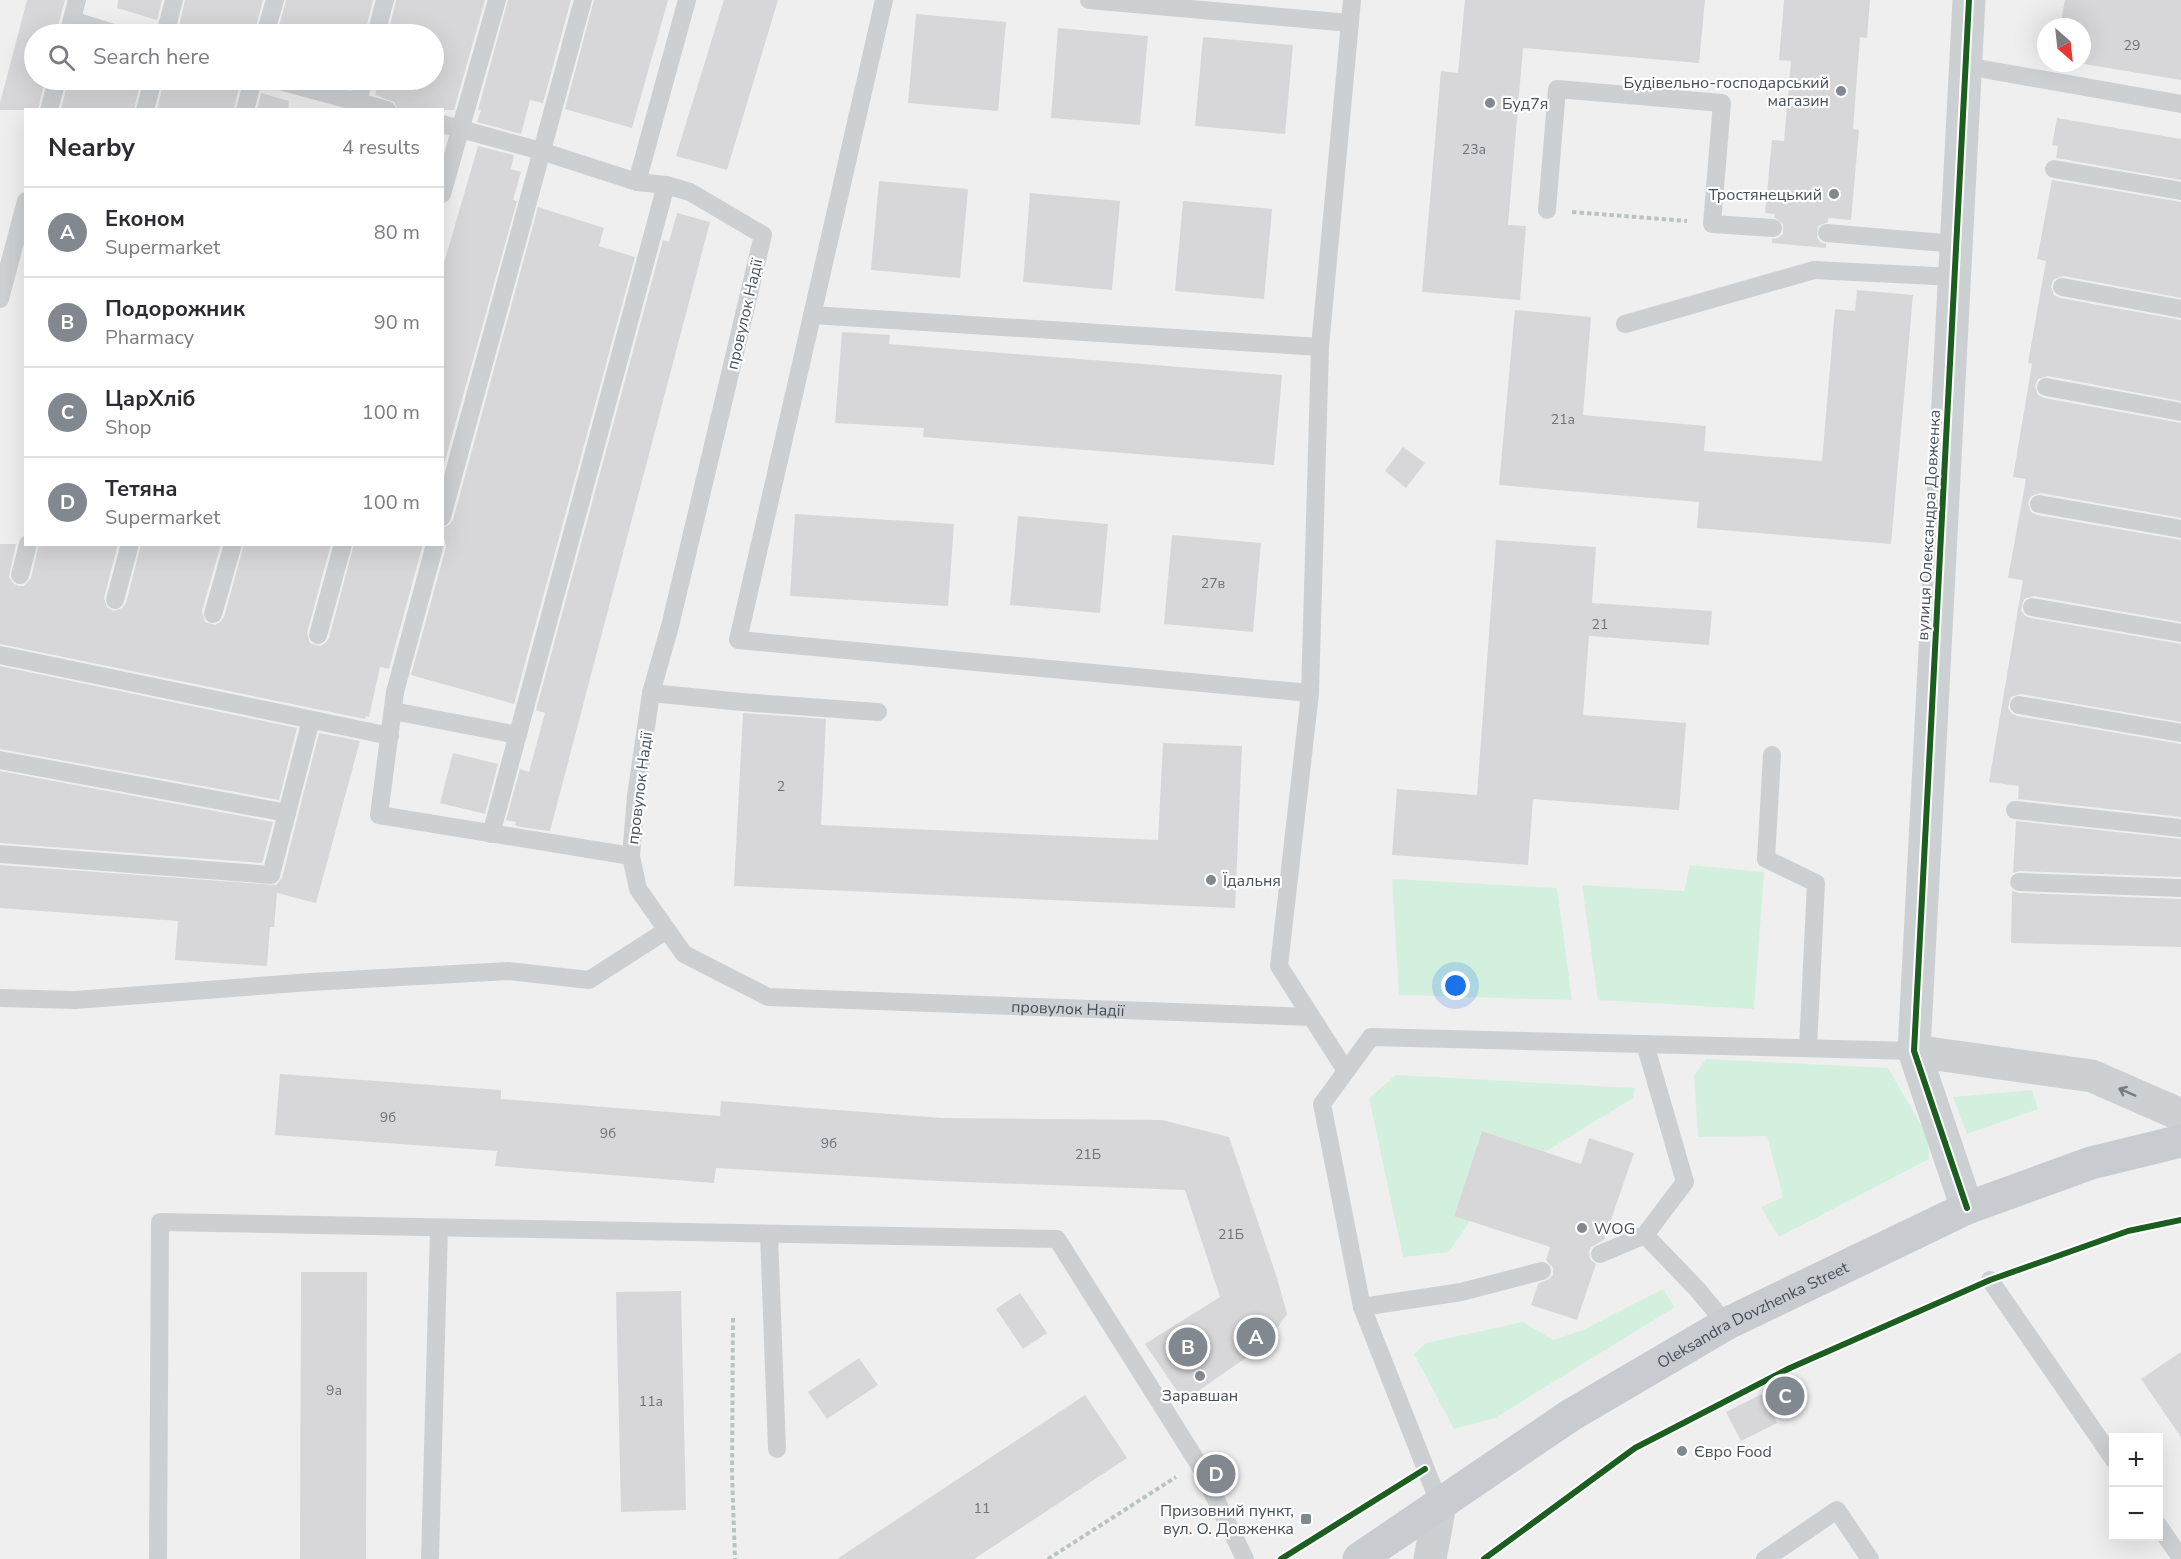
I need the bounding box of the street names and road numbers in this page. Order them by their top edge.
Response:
street label: провулок Надії [722,255,769,372]
street label: вулиця Олександра Довженка [1912,409,1946,641]
street label: провулок Надії [622,729,658,846]
street label: провулок Надії [1011,996,1126,1022]
street label: Oleksandra Dovzhenka Street [1653,1256,1853,1374]

